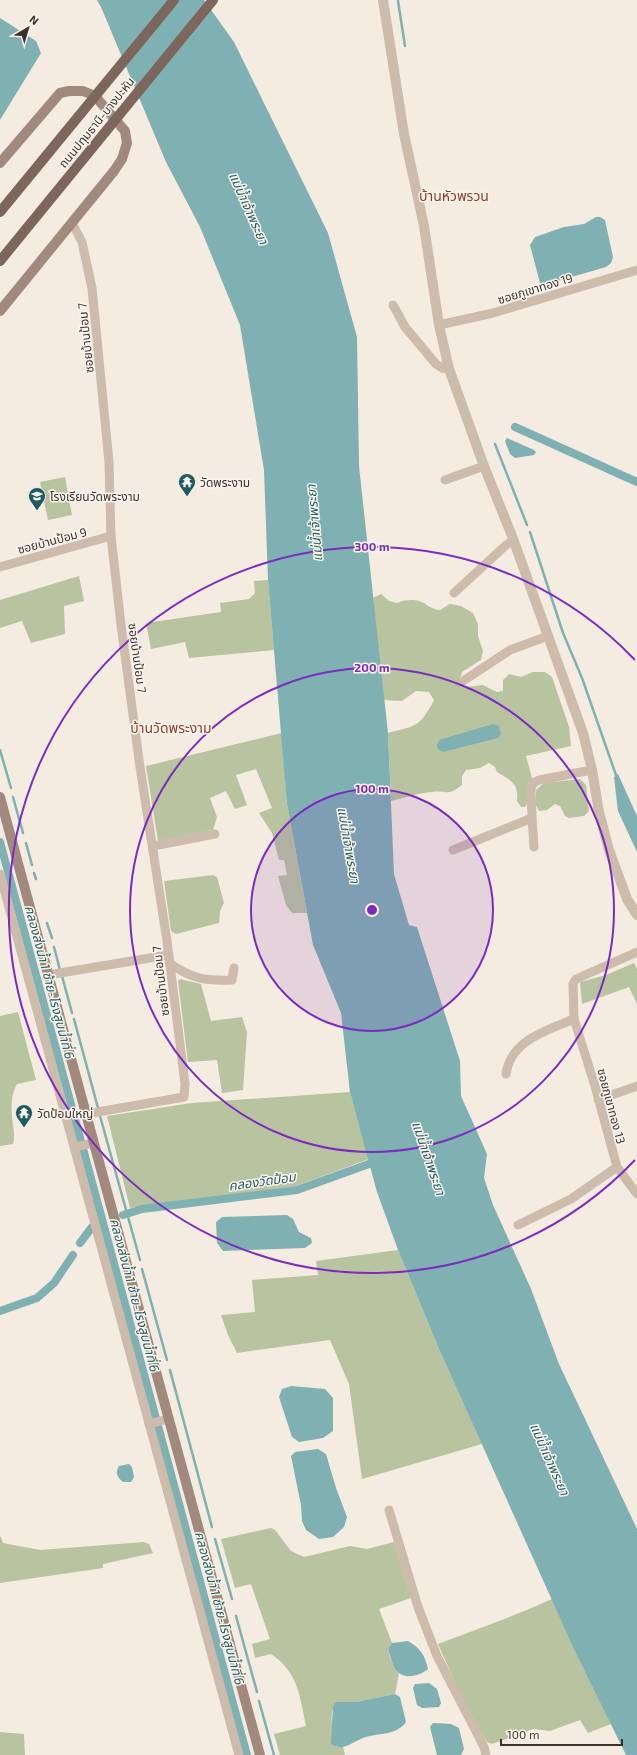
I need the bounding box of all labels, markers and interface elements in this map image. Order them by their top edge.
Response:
north arrow [8,8,48,48]
text: N [27,12,42,27]
street label: ถนนปทุมธานี-บางปะหัน [55,74,138,171]
water label: แม่น้ำเจ้าพระยา [226,169,273,247]
district label: บ้านหัวพรวน [419,187,489,204]
street label: ซอยภูเขาทอง 19 [496,270,575,307]
street label: ซอยบ้านป้อม 7 [74,302,96,374]
temple icon: วัดพระงาม [177,472,197,497]
place label: วัดพระงาม [200,475,250,489]
water label: แม่น้ำเจ้าพระยา [302,483,325,562]
school or university icon: โรงเรียนวัดพระงาม [27,486,47,511]
place label: โรงเรียนวัดพระงาม [50,489,140,503]
street label: ซอยบ้านป้อม 9 [16,524,88,556]
text: 300 m [354,539,390,553]
street label: ซอยบ้านป้อม 7 [126,622,150,694]
text: 200 m [354,660,390,674]
district label: บ้านวัดพระงาม [130,719,212,736]
text: 100 m [355,781,389,795]
water label: แม่น้ำเจ้าพระยา [334,805,365,885]
water label: คลองส่งน้ำ 1 ซ้าย-โรงสูบน้ำที่ 6 [21,903,79,1061]
centre of rings [365,903,379,917]
street label: ซอยบ้านป้อม 7 [149,945,171,1017]
street label: ซอยภูเขาทอง 13 [594,1067,629,1146]
temple icon: วัดป้อมใหญ่ [14,1103,34,1128]
place label: วัดป้อมใหญ่ [37,1106,93,1120]
water label: แม่น้ำเจ้าพระยา [409,1119,450,1198]
water label: คลองวัดป้อม [227,1168,298,1194]
water label: คลองส่งน้ำ 1 ซ้าย-โรงสูบน้ำที่ 6 [106,1216,164,1374]
water label: แม่น้ำเจ้าพระยา [527,1420,574,1498]
water label: คลองส่งน้ำ 1 ซ้าย-โรงสูบน้ำที่ 6 [191,1529,249,1687]
scale bar [501,1721,622,1747]
text: 100 m [507,1727,539,1741]

